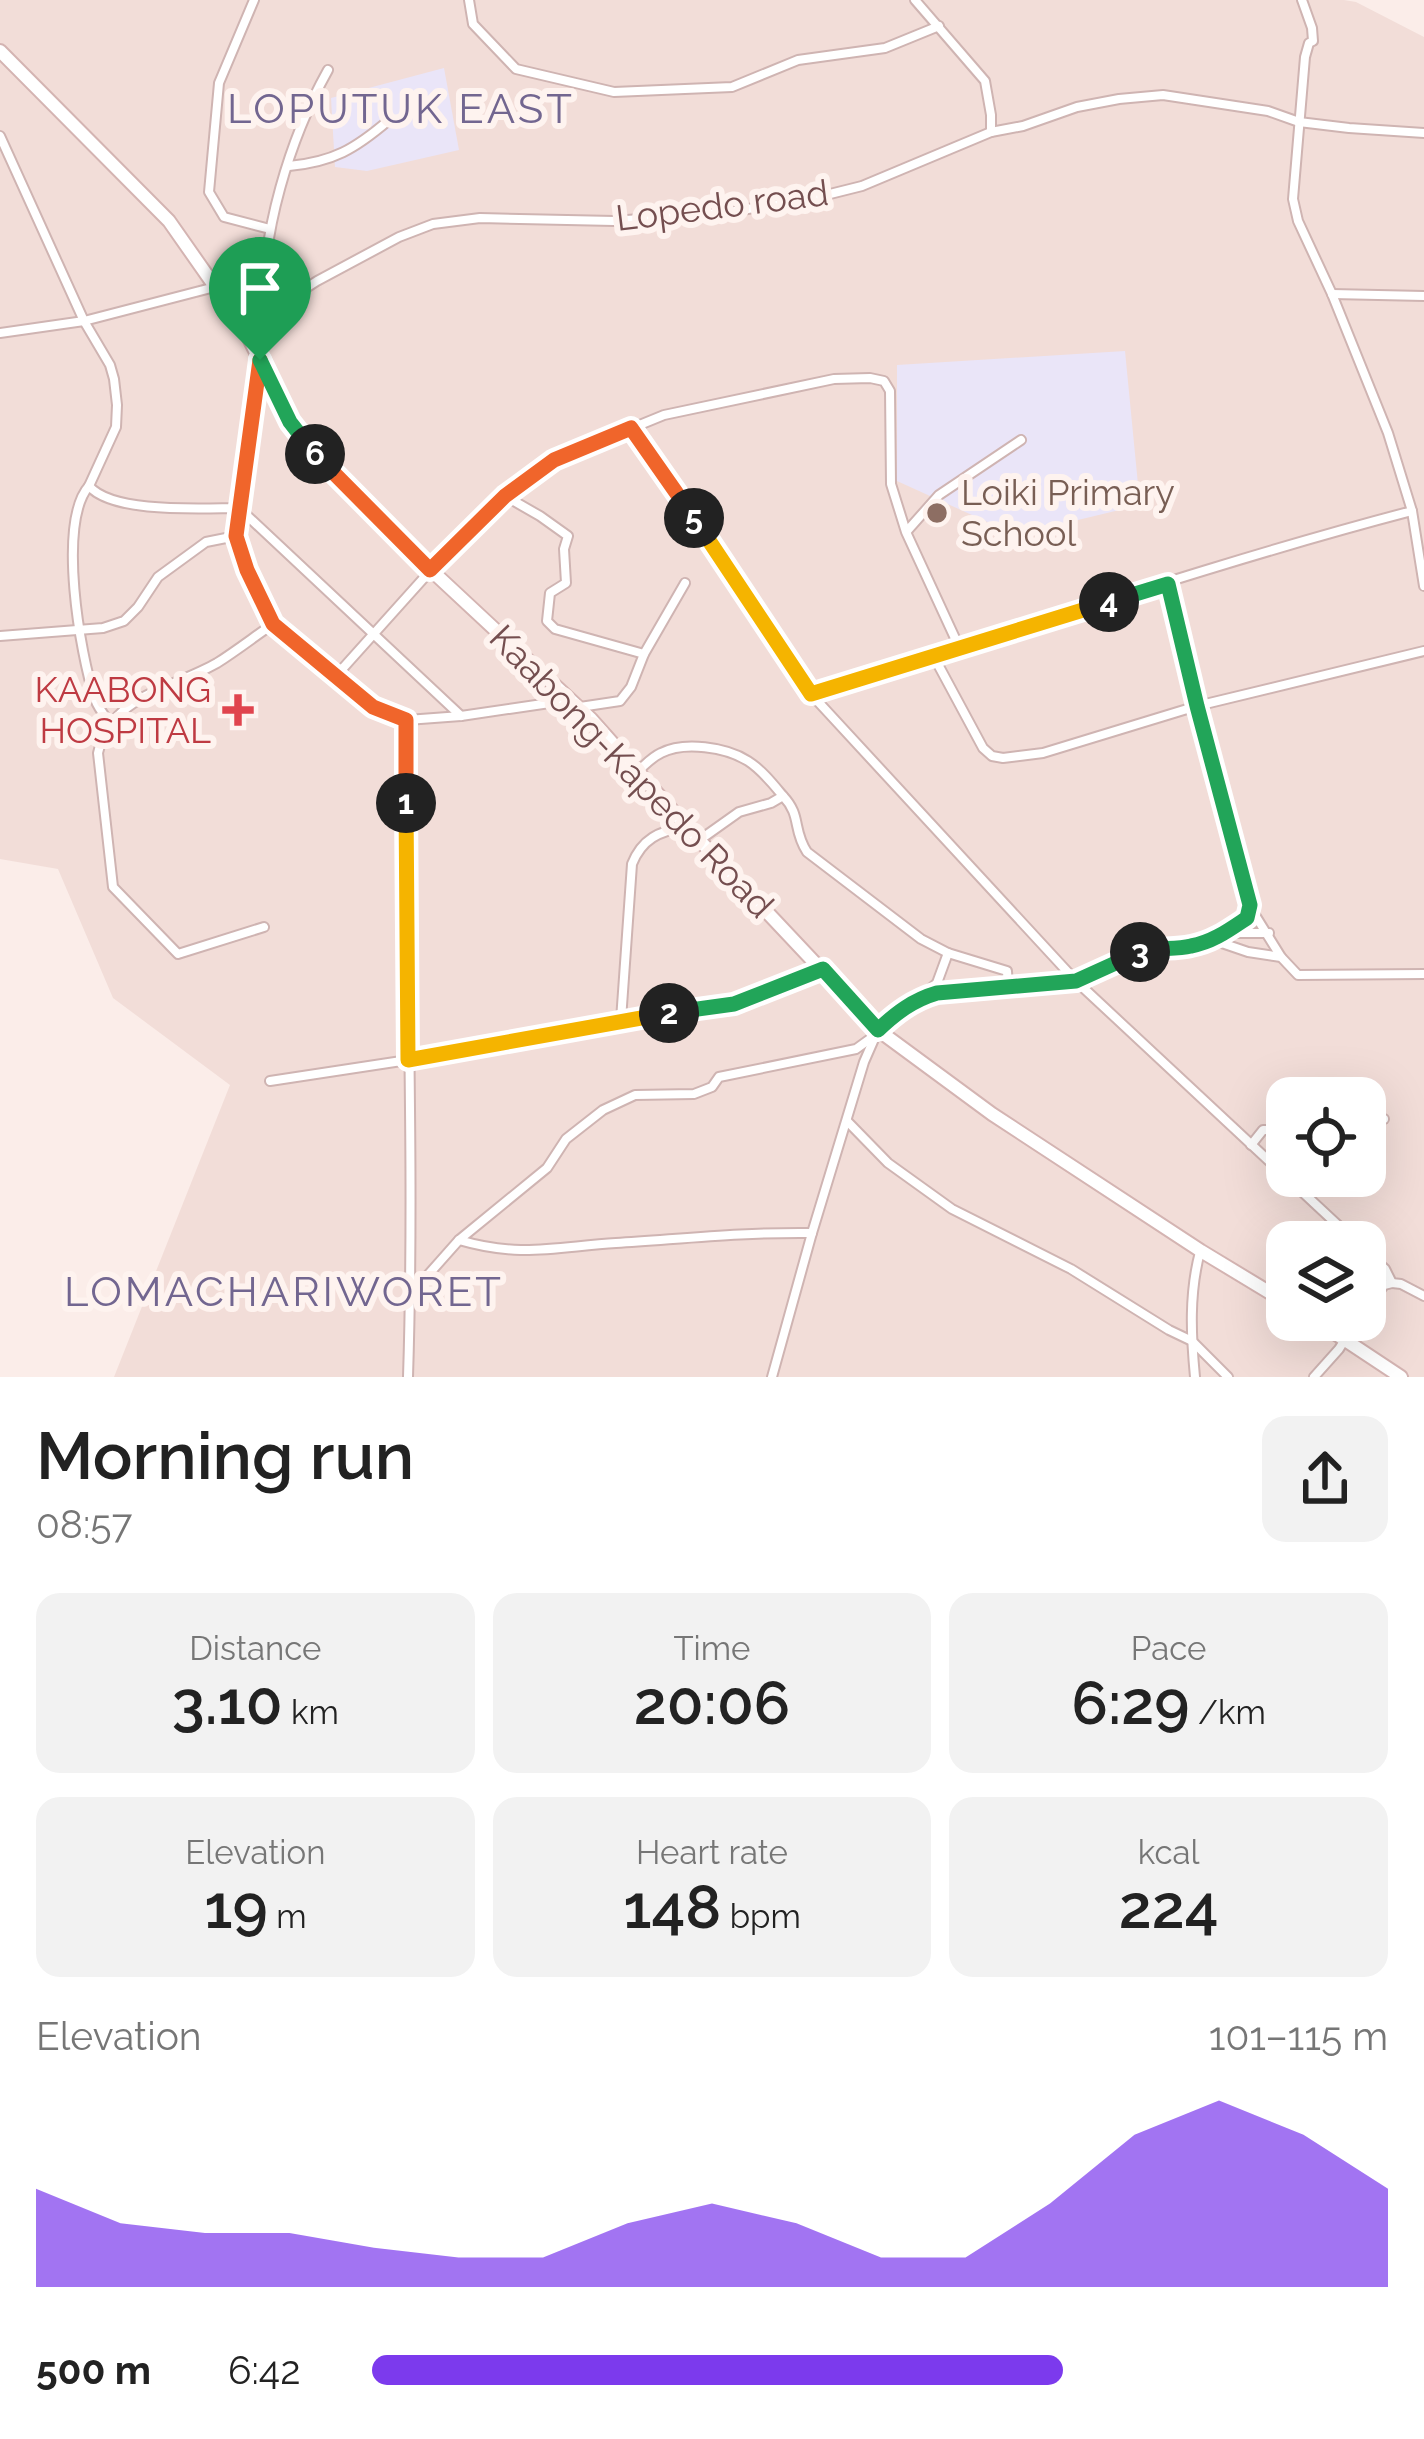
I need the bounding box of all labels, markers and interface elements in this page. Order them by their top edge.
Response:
district label: LOPUTUK EAST [227,84,575,133]
street label: Lopedo road [613,171,831,239]
pin [209,237,311,360]
icon: arrive [227,255,293,321]
pin: 6 [285,424,345,484]
text: 6 [305,434,325,473]
place label: Loiki Primary School [961,471,1175,554]
pin: 5 [664,488,724,548]
text: 5 [685,498,703,537]
marker: Loiki Primary School [924,500,950,526]
pin: 4 [1079,572,1139,632]
text: 4 [1100,582,1118,621]
street label: Kaabong-Kapedo Road [481,616,783,926]
place label: KAABONG HOSPITAL [35,668,211,751]
marker: KAABONG HOSPITAL [222,694,254,726]
pin: 1 [376,773,436,833]
text: 1 [398,783,414,822]
pin: 3 [1110,922,1170,982]
text: 3 [1131,932,1149,971]
pin: 2 [639,983,699,1043]
text: 2 [660,993,678,1032]
map controls [1266,1077,1386,1341]
button: locate [1266,1077,1386,1197]
button: layers [1266,1221,1386,1341]
district label: LOMACHARIWORET [64,1267,504,1316]
button: share [1262,1416,1388,1542]
text: Morning run [36,1417,414,1494]
text: 08:57 [36,1501,132,1547]
text: Distance [189,1629,322,1668]
text: Time [673,1629,751,1668]
text: Pace [1131,1629,1206,1668]
text: 3.10 [172,1668,283,1738]
text: 20:06 [634,1668,790,1738]
text: 6:29 [1072,1668,1190,1738]
text: km [283,1693,339,1732]
text: /km [1190,1693,1266,1732]
text: Elevation [185,1833,325,1872]
text: Heart rate [636,1833,788,1872]
text: kcal [1138,1833,1200,1872]
text: 19 [204,1872,268,1942]
text: 148 [623,1872,721,1942]
text: 224 [1119,1872,1219,1942]
text: m [268,1897,307,1936]
text: bpm [721,1897,801,1936]
text: Elevation [36,2013,202,2059]
text: 101–115 m [1209,2013,1388,2059]
text: 500 m [36,2347,151,2393]
text: 6:42 [228,2347,300,2393]

